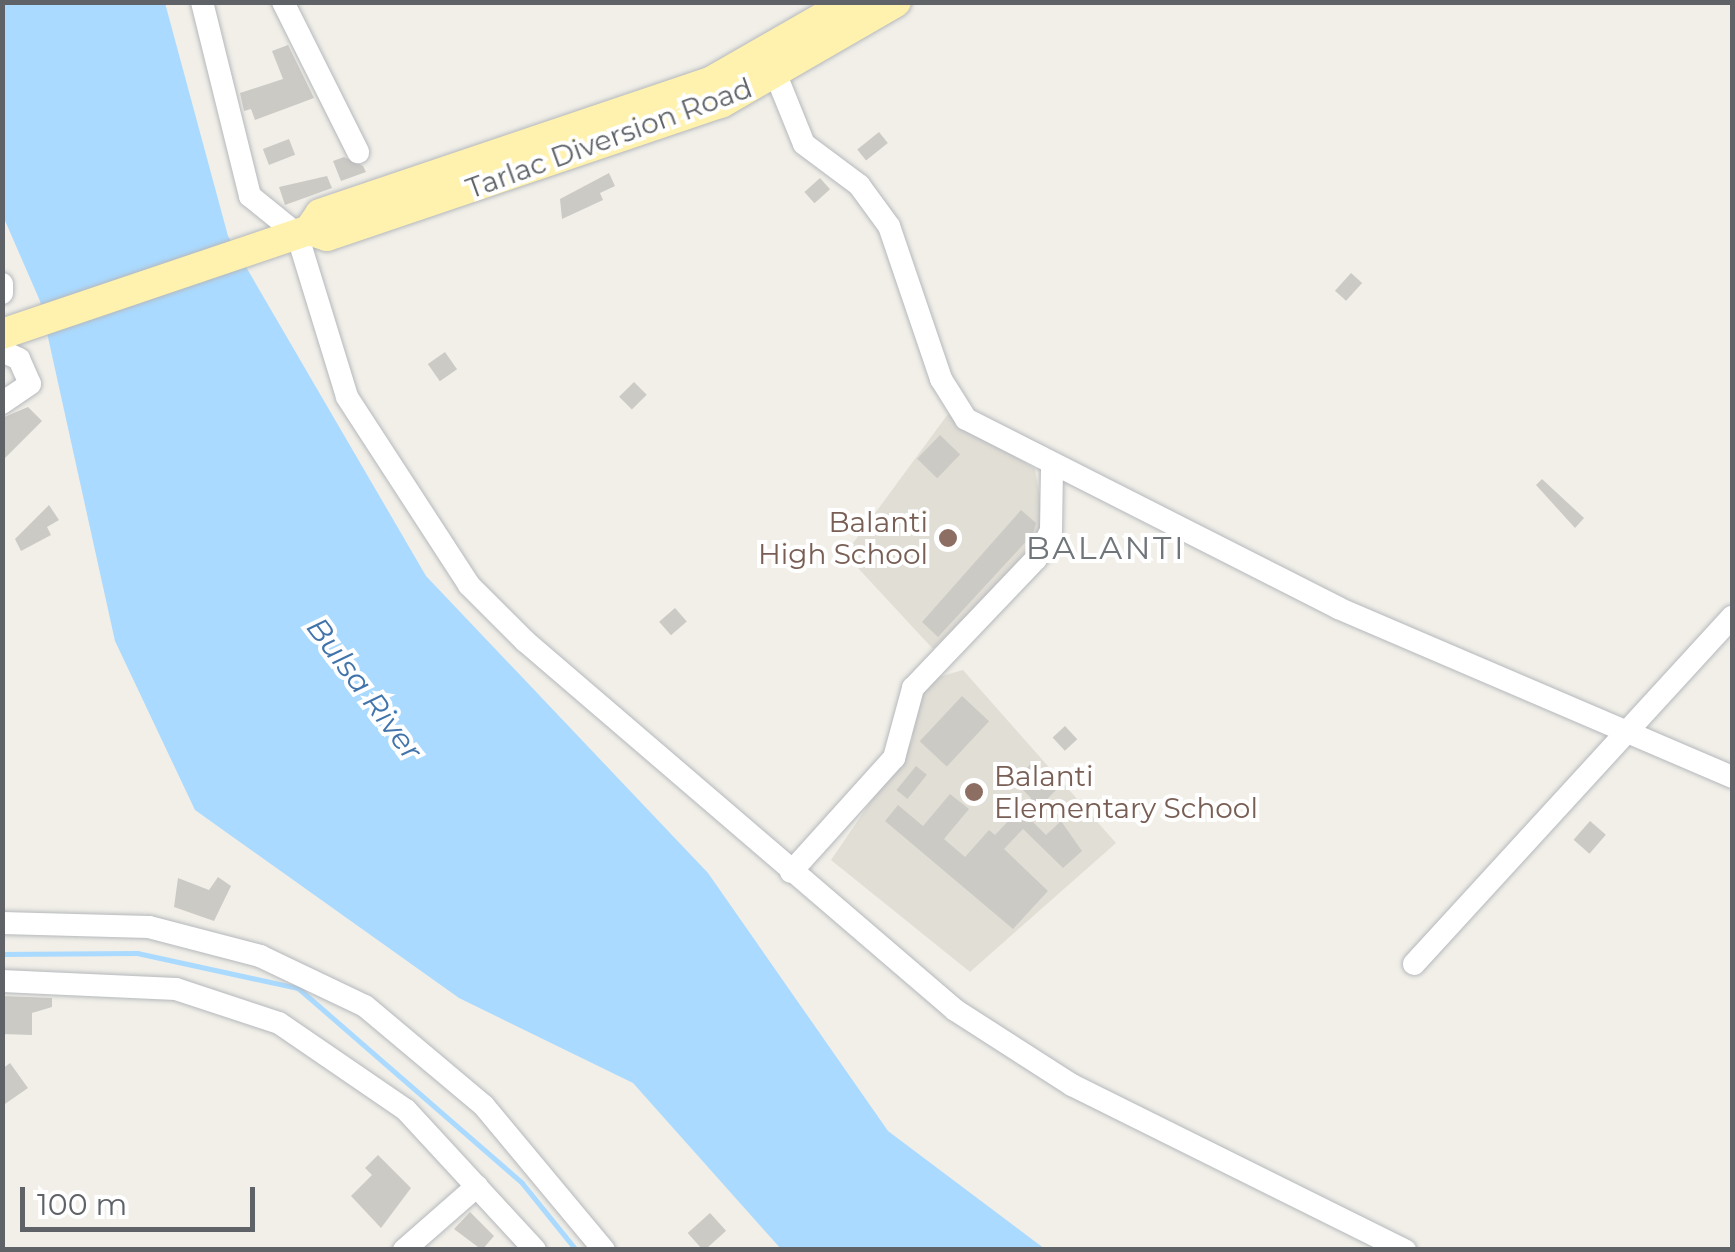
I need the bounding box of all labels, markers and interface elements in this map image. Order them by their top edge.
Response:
street label: Tarlac Diversion Road [462,71,756,205]
place label: Balanti High School [758,505,928,571]
marker: Balanti High School [937,527,959,549]
district label: BALANTI [1026,529,1186,567]
water label: Bulsa River [299,611,429,767]
place label: Balanti Elementary School [994,759,1258,825]
marker: Balanti Elementary School [963,781,985,803]
scale bar [25,1167,260,1229]
text: 100 m [37,1186,127,1223]

